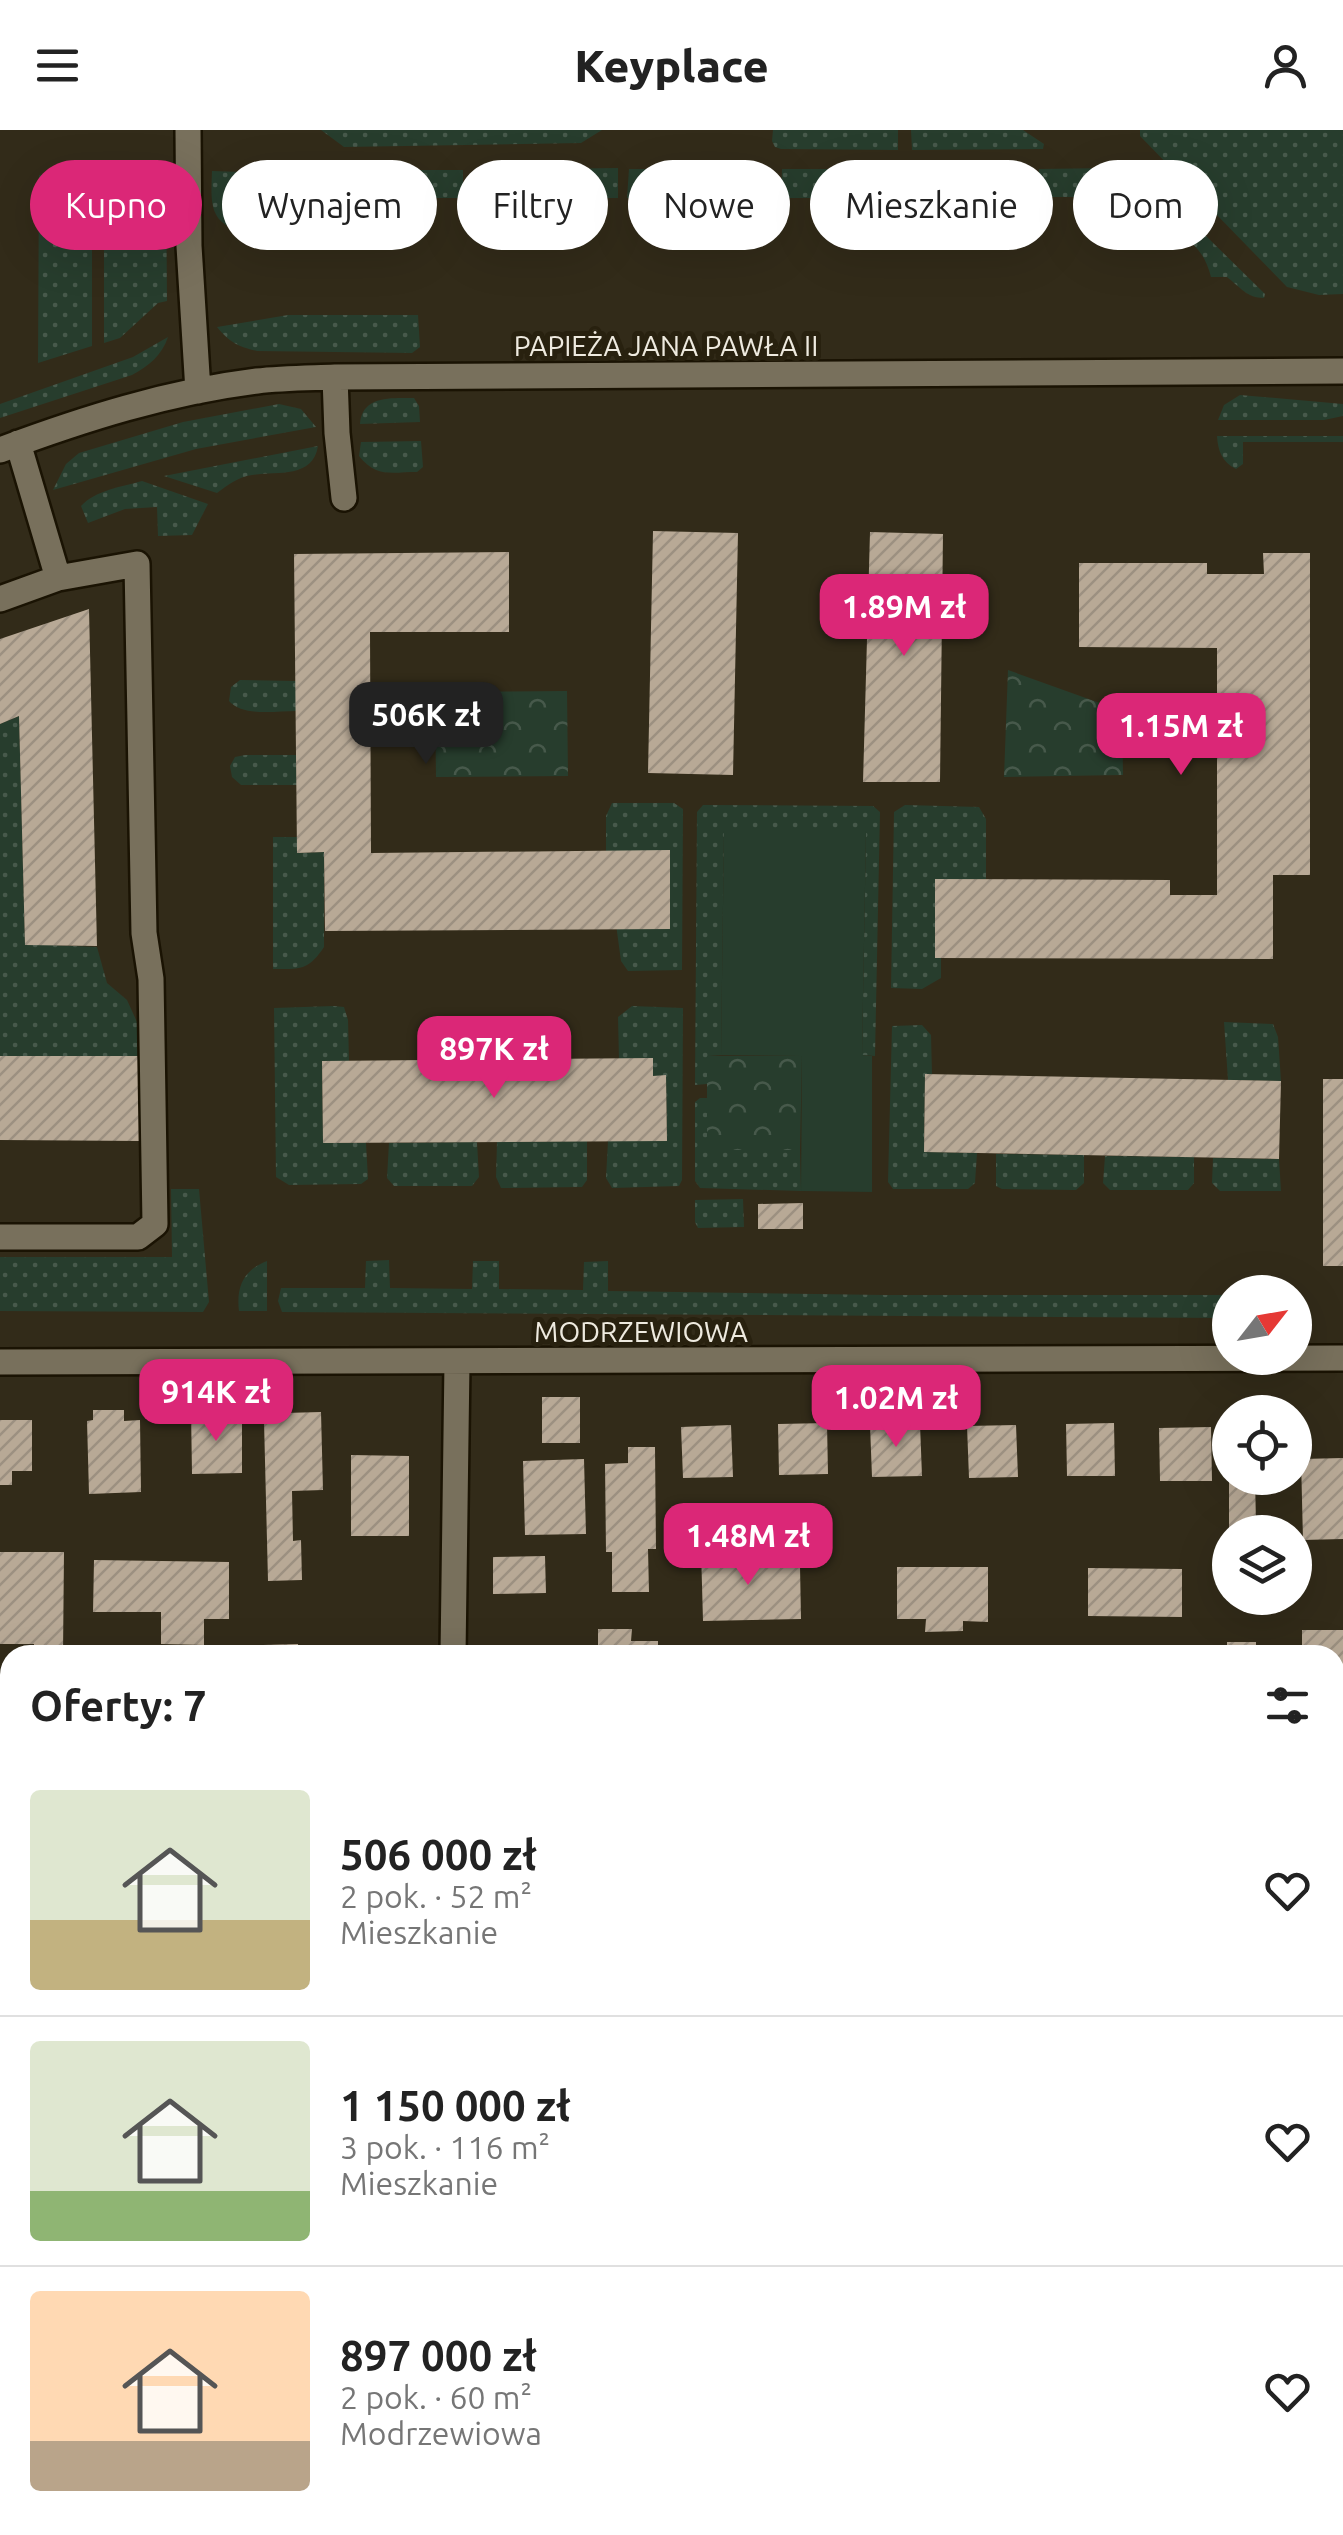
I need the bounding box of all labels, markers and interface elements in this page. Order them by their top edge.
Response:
icon: menu [30,38,85,93]
icon: person [1258,38,1313,93]
text: Keyplace [574,40,769,91]
chip: Kupno [30,160,202,250]
chip: Wynajem [222,160,437,250]
chip: Filtry [457,160,608,250]
chip: Nowe [628,160,790,250]
chip: Mieszkanie [810,160,1053,250]
chip: Dom [1073,160,1218,250]
street label: PAPIEŻA JANA PAWŁA II [514,330,818,361]
pin: 1.89M zł [801,574,1007,659]
text: 1.89M zł [842,588,966,624]
pin: 506K zł [334,682,518,767]
pin: 1.15M zł [1078,693,1284,778]
text: 506K zł [371,696,481,732]
text: 1.15M zł [1119,707,1243,743]
pin: 897K zł [402,1016,586,1101]
text: 897K zł [439,1030,549,1066]
north arrow [1212,1275,1312,1375]
map controls [1212,1275,1312,1615]
street label: MODRZEWIOWA [534,1316,748,1347]
pin: 914K zł [124,1359,308,1444]
pin: 1.02M zł [793,1365,999,1450]
text: 914K zł [161,1373,271,1409]
text: 1.02M zł [834,1379,958,1415]
button: locate [1212,1395,1312,1495]
pin: 1.48M zł [645,1503,851,1588]
button: layers [1212,1515,1312,1615]
text: 1.48M zł [686,1517,810,1553]
icon: filters [1260,1678,1315,1733]
text: Oferty: 7 [30,1682,207,1729]
icon: home [110,1830,230,1950]
text: 506 000 zł [340,1831,537,1878]
icon: heart [1260,1863,1315,1918]
text: 2 pok. · 52 m² [340,1878,532,1914]
text: Mieszkanie [340,1914,498,1950]
icon: home [110,2081,230,2201]
text: 1 150 000 zł [340,2082,571,2129]
icon: heart [1260,2114,1315,2169]
text: 3 pok. · 116 m² [340,2129,550,2165]
text: Mieszkanie [340,2165,498,2201]
icon: home [110,2331,230,2451]
text: 897 000 zł [340,2332,537,2379]
icon: heart [1260,2364,1315,2419]
text: 2 pok. · 60 m² [340,2379,532,2415]
text: Modrzewiowa [340,2415,542,2451]

